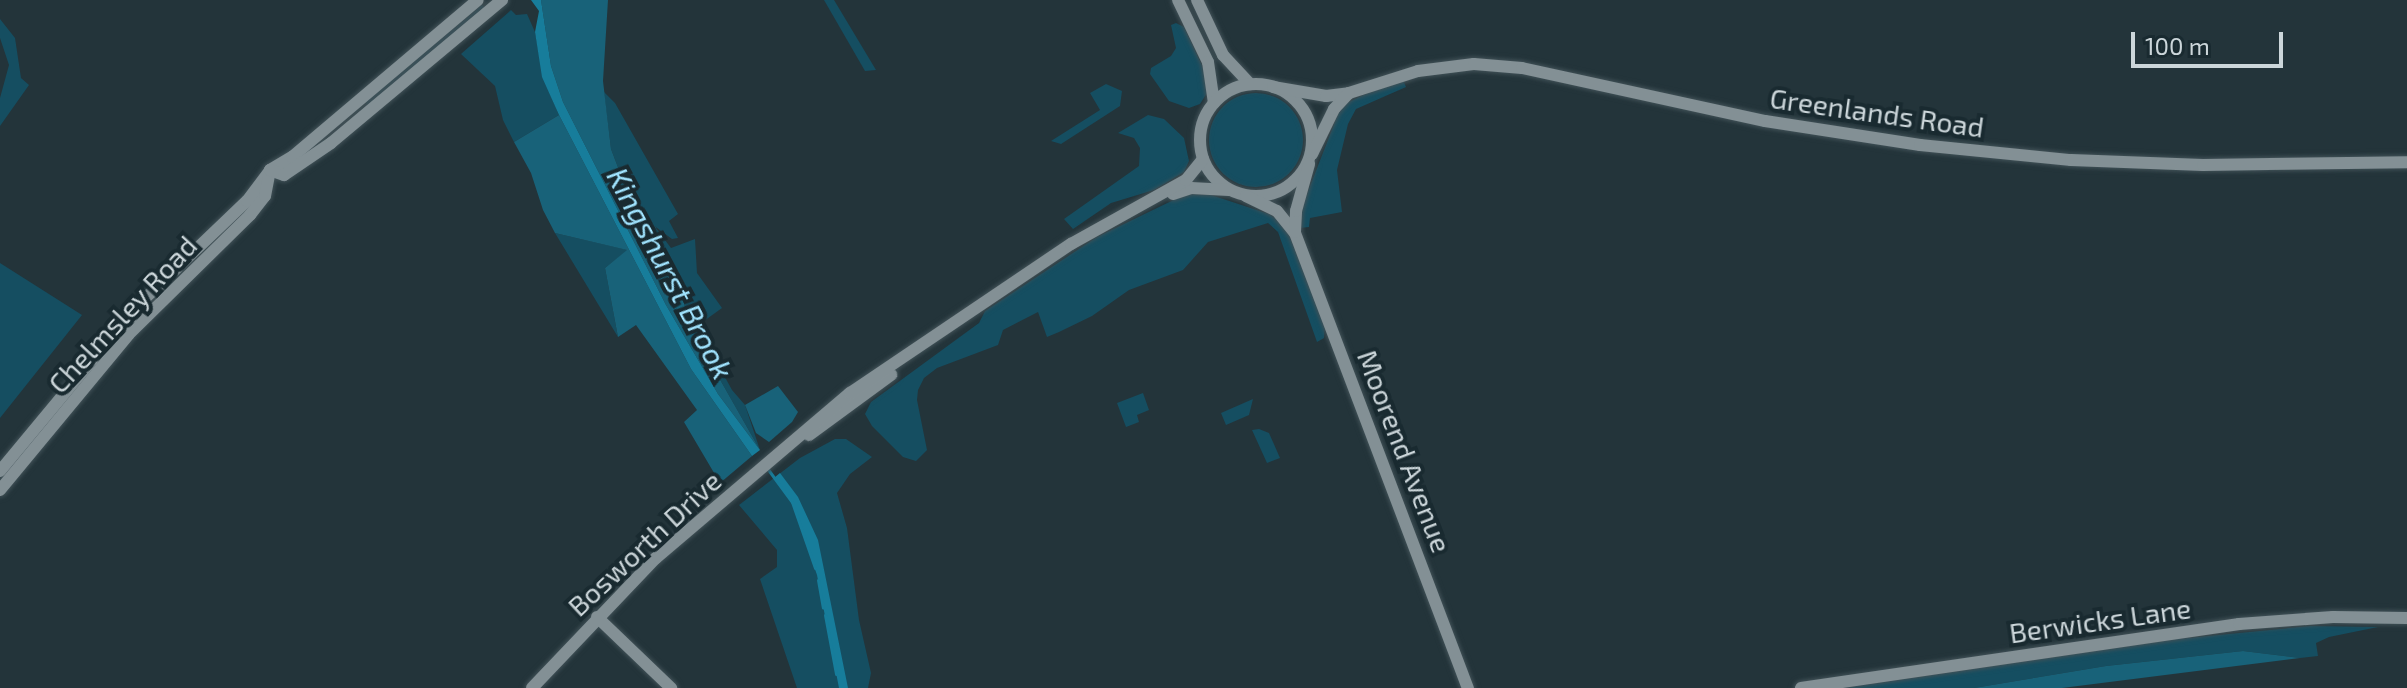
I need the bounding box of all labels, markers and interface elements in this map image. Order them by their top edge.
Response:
scale bar [2135,16,2287,66]
text: 100 m [2145,31,2210,60]
street label: Greenlands Road [1768,80,1986,144]
water label: Kingshurst Brook [600,161,742,385]
street label: Chelmsley Road [40,228,204,400]
street label: Moorend Avenue [1351,345,1459,557]
street label: Bosworth Drive [560,463,728,623]
street label: Berwicks Lane [2007,591,2193,649]

